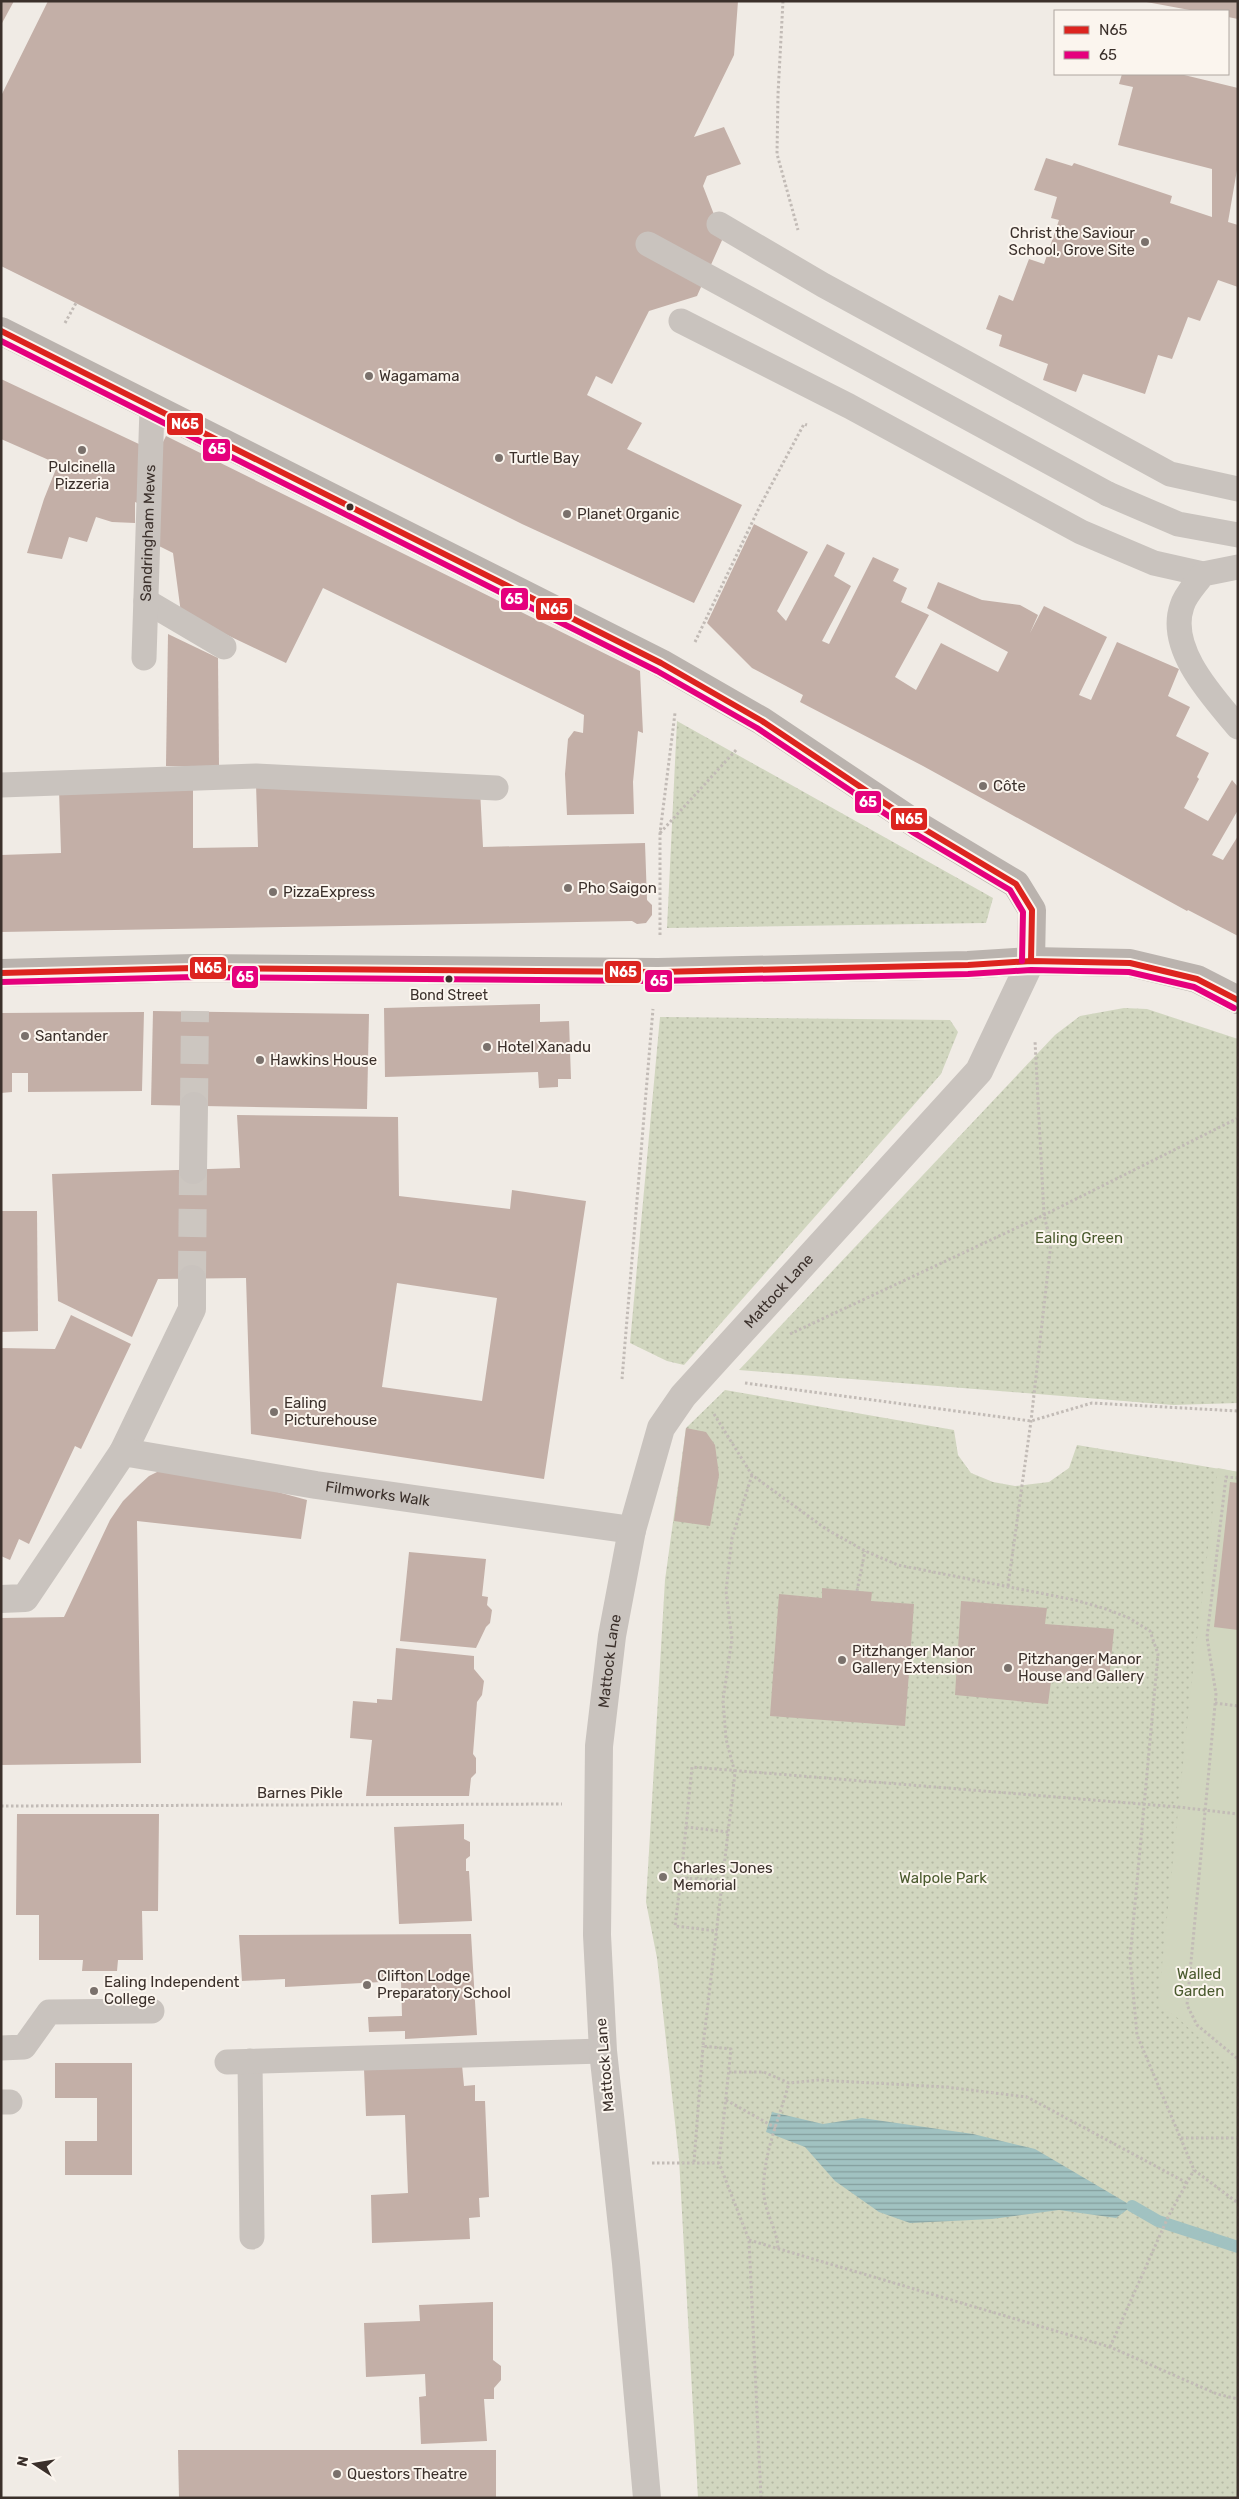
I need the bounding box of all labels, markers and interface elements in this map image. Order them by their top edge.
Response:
legend [1054,10,1229,75]
text: N65 [1099,21,1127,39]
text: 65 [1099,46,1117,64]
place label: Christ the Saviour School, Grove Site [1009,224,1135,259]
marker: Christ the Saviour School, Grove Site [1139,236,1151,248]
place label: Wagamama [379,367,459,385]
marker: Wagamama [363,370,375,382]
line badge: N65 [166,412,204,436]
text: N65 [171,416,199,433]
line badge: 65 [202,438,231,462]
text: 65 [208,441,226,458]
marker: Pulcinella Pizzeria [76,444,88,456]
place label: Turtle Bay [509,449,579,467]
marker: Turtle Bay [493,452,505,464]
place label: Pulcinella Pizzeria [48,458,116,493]
street label: Sandringham Mews [137,464,159,602]
unlabelled marker [345,502,355,512]
place label: Planet Organic [577,505,679,523]
marker: Planet Organic [561,508,573,520]
line badge: 65 [500,587,529,611]
text: 65 [505,591,523,608]
line badge: N65 [535,597,573,621]
text: N65 [540,601,568,618]
place label: Côte [993,777,1026,795]
marker: Côte [977,780,989,792]
line badge: 65 [854,790,882,814]
text: 65 [859,794,877,811]
line badge: N65 [890,807,928,831]
text: N65 [895,811,923,828]
place label: Pho Saigon [578,879,657,897]
marker: Pho Saigon [562,882,574,894]
place label: PizzaExpress [283,883,376,901]
marker: PizzaExpress [267,886,279,898]
line badge: N65 [189,956,227,980]
text: N65 [194,960,222,977]
line badge: N65 [604,960,642,984]
text: N65 [609,964,637,981]
line badge: 65 [231,965,259,989]
text: 65 [236,969,254,986]
line badge: 65 [644,969,673,993]
text: 65 [650,973,668,990]
marker: Bond Street [444,974,454,984]
place label: Bond Street [410,987,489,1004]
place label: Santander [35,1027,108,1045]
marker: Santander [19,1030,31,1042]
place label: Hotel Xanadu [497,1038,591,1056]
marker: Hotel Xanadu [481,1041,493,1053]
place label: Hawkins House [270,1051,377,1069]
marker: Hawkins House [254,1054,266,1066]
park label: Ealing Green [1035,1229,1123,1247]
street label: Mattock Lane [740,1250,817,1332]
place label: Ealing Picturehouse [284,1394,377,1429]
marker: Ealing Picturehouse [268,1406,280,1418]
street label: Filmworks Walk [324,1477,431,1510]
street label: Mattock Lane [595,1613,625,1709]
place label: Pitzhanger Manor Gallery Extension [852,1642,976,1677]
place label: Pitzhanger Manor House and Gallery [1018,1650,1144,1685]
marker: Pitzhanger Manor Gallery Extension [836,1654,848,1666]
marker: Pitzhanger Manor House and Gallery [1002,1662,1014,1674]
street label: Barnes Pikle [257,1784,343,1802]
place label: Charles Jones Memorial [673,1859,773,1894]
park label: Walpole Park [899,1869,987,1887]
marker: Charles Jones Memorial [657,1871,669,1883]
park label: Walled Garden [1174,1965,1224,2000]
place label: Clifton Lodge Preparatory School [377,1967,511,2002]
place label: Ealing Independent College [104,1973,240,2008]
marker: Clifton Lodge Preparatory School [361,1979,373,1991]
marker: Ealing Independent College [88,1985,100,1997]
street label: Mattock Lane [592,2017,618,2113]
north arrow [10,2439,60,2489]
text: N [13,2455,32,2468]
place label: Questors Theatre [347,2465,467,2483]
marker: Questors Theatre [331,2468,343,2480]

